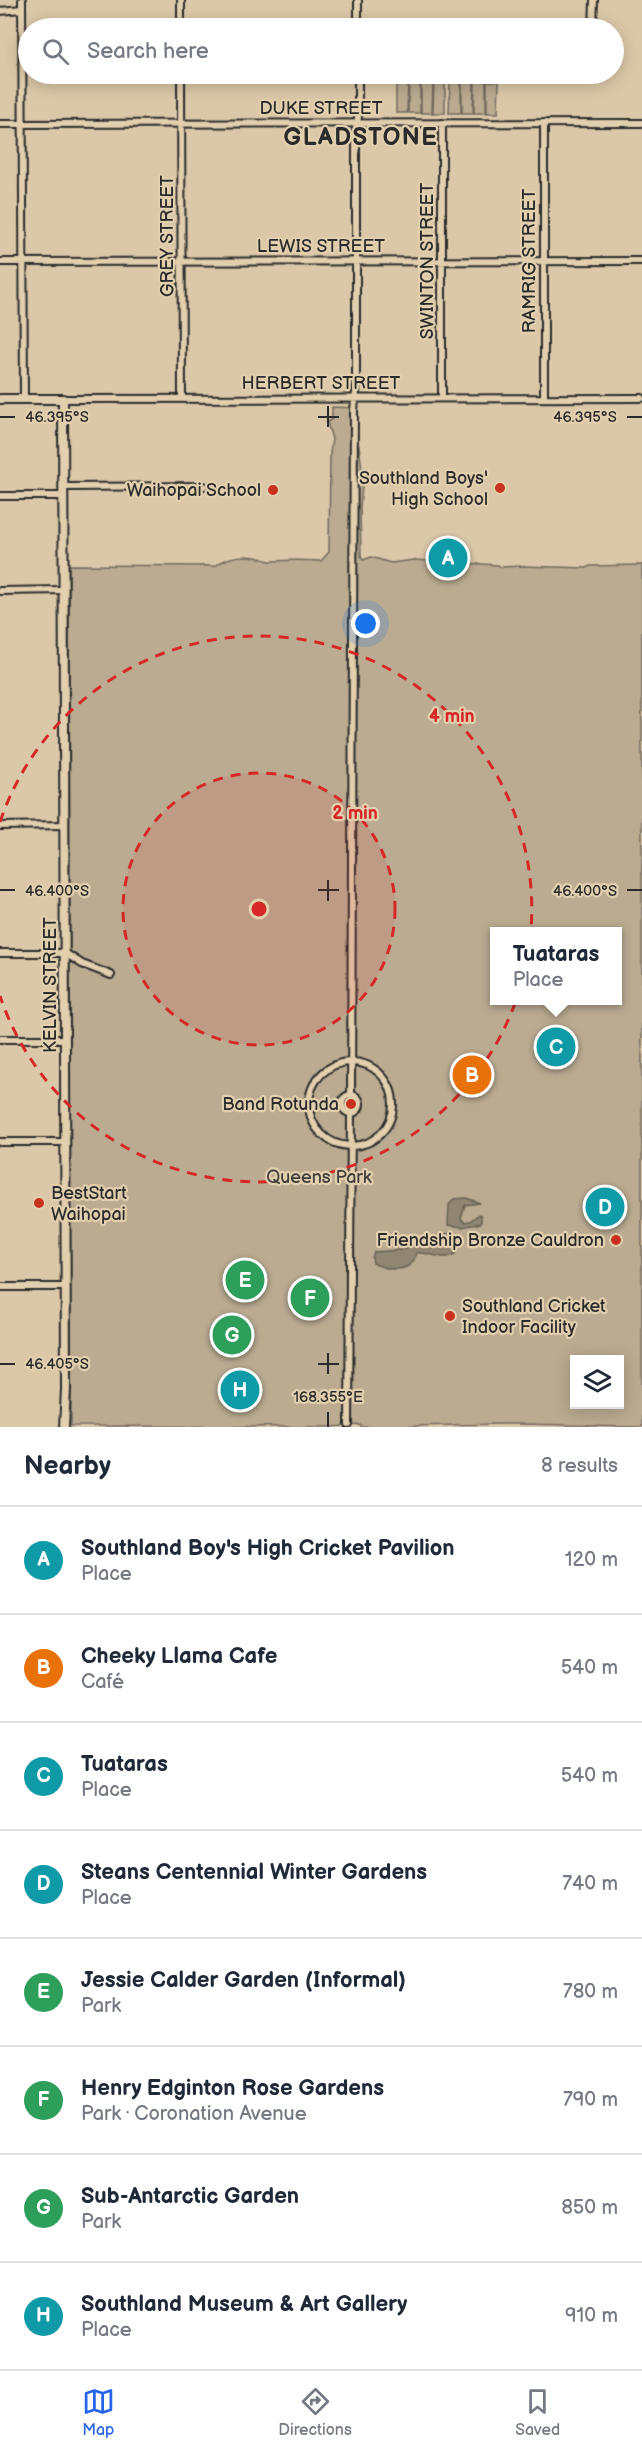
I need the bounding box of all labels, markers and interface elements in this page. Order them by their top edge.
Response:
search box [18,18,624,84]
icon: search [39,35,72,68]
text: Search here [87,38,209,65]
street label: DUKE STREET [260,98,383,119]
district label: GLADSTONE [284,123,438,152]
street label: GREY STREET [157,175,178,297]
street label: SWINTON STREET [417,183,438,339]
street label: RAMRIG STREET [519,189,540,333]
street label: LEWIS STREET [257,236,385,257]
street label: HERBERT STREET [242,373,401,394]
text: 46.395°S [25,408,89,427]
text: 46.395°S [553,408,617,427]
place label: Southland Boys' High School [359,468,488,510]
place label: Waihopai School [127,480,261,501]
marker: Southland Boys' High School [493,481,507,495]
marker: Waihopai School [266,483,280,497]
pin: A [428,536,468,580]
your location [351,609,380,638]
text: 4 min [429,706,475,727]
text: 2 min [332,803,378,824]
text: 46.400°S [25,882,89,901]
text: 46.400°S [553,882,617,901]
centre of rings [249,899,269,919]
street label: KELVIN STREET [40,917,61,1053]
popup [490,927,622,1005]
text: Tuataras [513,941,599,968]
text: Place [513,968,563,992]
pin: C [536,1024,576,1070]
pin: B [452,1052,492,1098]
place label: Band Rotunda [222,1094,339,1115]
marker: Band Rotunda [344,1097,358,1111]
park label: Queens Park [266,1167,372,1188]
place label: BestStart Waihopai [51,1183,127,1225]
pin: D [586,1184,624,1230]
marker: BestStart Waihopai [32,1196,46,1210]
place label: Friendship Bronze Cauldron [377,1230,604,1251]
marker: Friendship Bronze Cauldron [609,1233,623,1247]
pin: E [226,1258,264,1302]
pin: F [290,1276,330,1320]
place label: Southland Cricket Indoor Facility [462,1296,606,1338]
marker: Southland Cricket Indoor Facility [443,1309,457,1323]
pin: G [212,1312,252,1358]
text: 46.405°S [25,1355,89,1374]
map controls [570,1355,624,1409]
button: layers [570,1355,624,1409]
pin: H [220,1368,260,1412]
text: 168.355°E [293,1388,363,1407]
text: Nearby [24,1451,111,1482]
text: 8 results [541,1454,618,1478]
text: Southland Boy's High Cricket Pavilion [81,1535,455,1562]
text: A [37,1548,50,1572]
text: 120 m [565,1548,618,1572]
text: Place [81,1562,132,1586]
text: Cheeky Llama Cafe [81,1643,277,1670]
text: B [36,1656,51,1680]
text: 540 m [561,1656,618,1680]
text: Café [81,1670,124,1694]
text: Tuataras [81,1751,168,1778]
text: C [36,1764,51,1788]
text: 540 m [561,1764,618,1788]
text: Place [81,1778,132,1802]
text: Steans Centennial Winter Gardens [81,1859,427,1886]
text: D [37,1872,50,1896]
text: 740 m [562,1872,618,1896]
text: Place [81,1886,132,1910]
text: Jessie Calder Garden (Informal) [81,1967,406,1994]
text: E [37,1980,50,2004]
text: 780 m [563,1980,618,2004]
text: Park [81,1994,121,2018]
text: Henry Edginton Rose Gardens [81,2075,384,2102]
text: F [37,2088,50,2112]
text: 790 m [563,2088,618,2112]
text: Park · Coronation Avenue [81,2102,307,2126]
text: Sub-Antarctic Garden [81,2183,299,2210]
text: G [36,2196,51,2220]
text: 850 m [561,2196,618,2220]
text: Park [81,2210,121,2234]
text: Southland Museum & Art Gallery [81,2291,407,2318]
text: H [36,2304,51,2328]
text: 910 m [565,2304,618,2328]
text: Place [81,2318,132,2342]
tab: Map [82,2385,115,2440]
tab: Directions [278,2385,352,2440]
tab: Saved [515,2385,560,2440]

